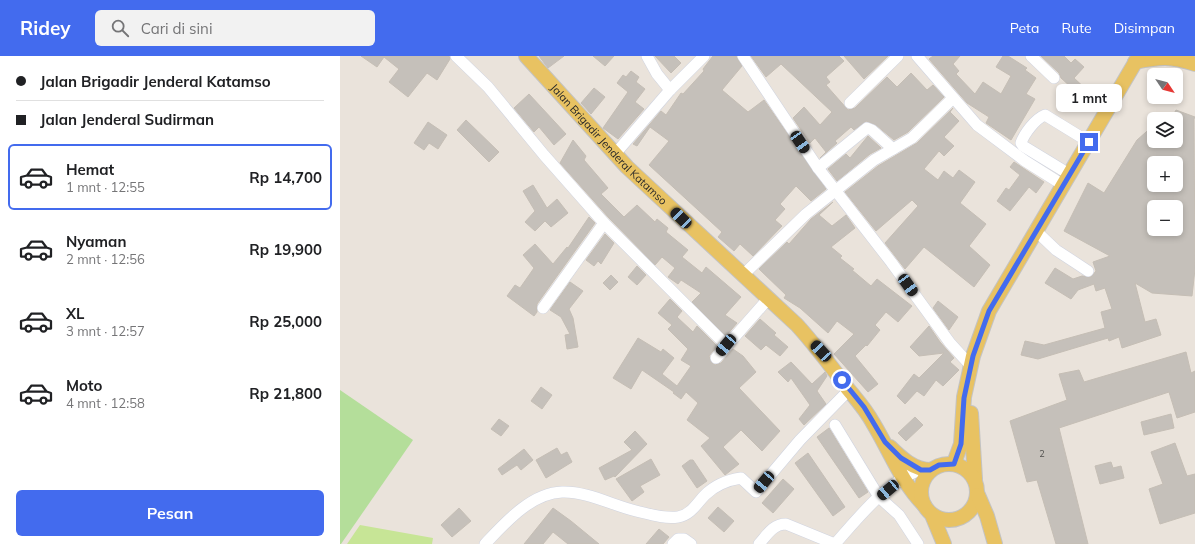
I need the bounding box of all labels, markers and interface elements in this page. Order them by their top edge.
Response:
search box [95,10,375,46]
text: Ridey [20,16,71,40]
icon: search [109,17,131,39]
text: Cari di sini [141,19,212,38]
text: Peta [1010,19,1039,37]
text: Rute [1061,19,1092,37]
text: Disimpan [1114,19,1175,37]
north arrow [1147,68,1183,104]
map controls [1147,68,1183,236]
text: Jalan Brigadir Jenderal Katamso [40,72,271,91]
street label: Jalan Brigadir Jenderal Katamso [548,81,670,208]
callout: 1 mnt [1056,84,1122,112]
text: 1 mnt [1071,90,1107,106]
text: Jalan Jenderal Sudirman [40,110,214,129]
button: layers [1147,112,1183,148]
car [788,129,812,155]
route end [1080,133,1098,151]
button: + [1147,156,1183,192]
icon: car [18,159,54,195]
text: Hemat [66,160,114,179]
text: Rp 14,700 [249,168,322,187]
text: 1 mnt · 12:55 [66,179,145,195]
button: − [1147,200,1183,236]
car [668,205,694,231]
icon: car [18,231,54,267]
text: Nyaman [66,232,126,251]
text: Rp 19,900 [249,240,322,259]
text: 2 mnt · 12:56 [66,251,145,267]
car [896,272,920,298]
icon: car [18,303,54,339]
text: XL [66,304,84,323]
text: Rp 25,000 [249,312,322,331]
text: 3 mnt · 12:57 [66,323,145,339]
car [714,332,738,358]
car [808,338,834,364]
route start [833,371,851,389]
icon: car [18,375,54,411]
text: Moto [66,376,102,395]
text: Rp 21,800 [249,384,322,403]
text: 4 mnt · 12:58 [66,395,145,411]
house number: 2 [1039,448,1045,459]
car [752,469,776,495]
car [875,478,901,502]
button: Pesan [16,490,324,536]

